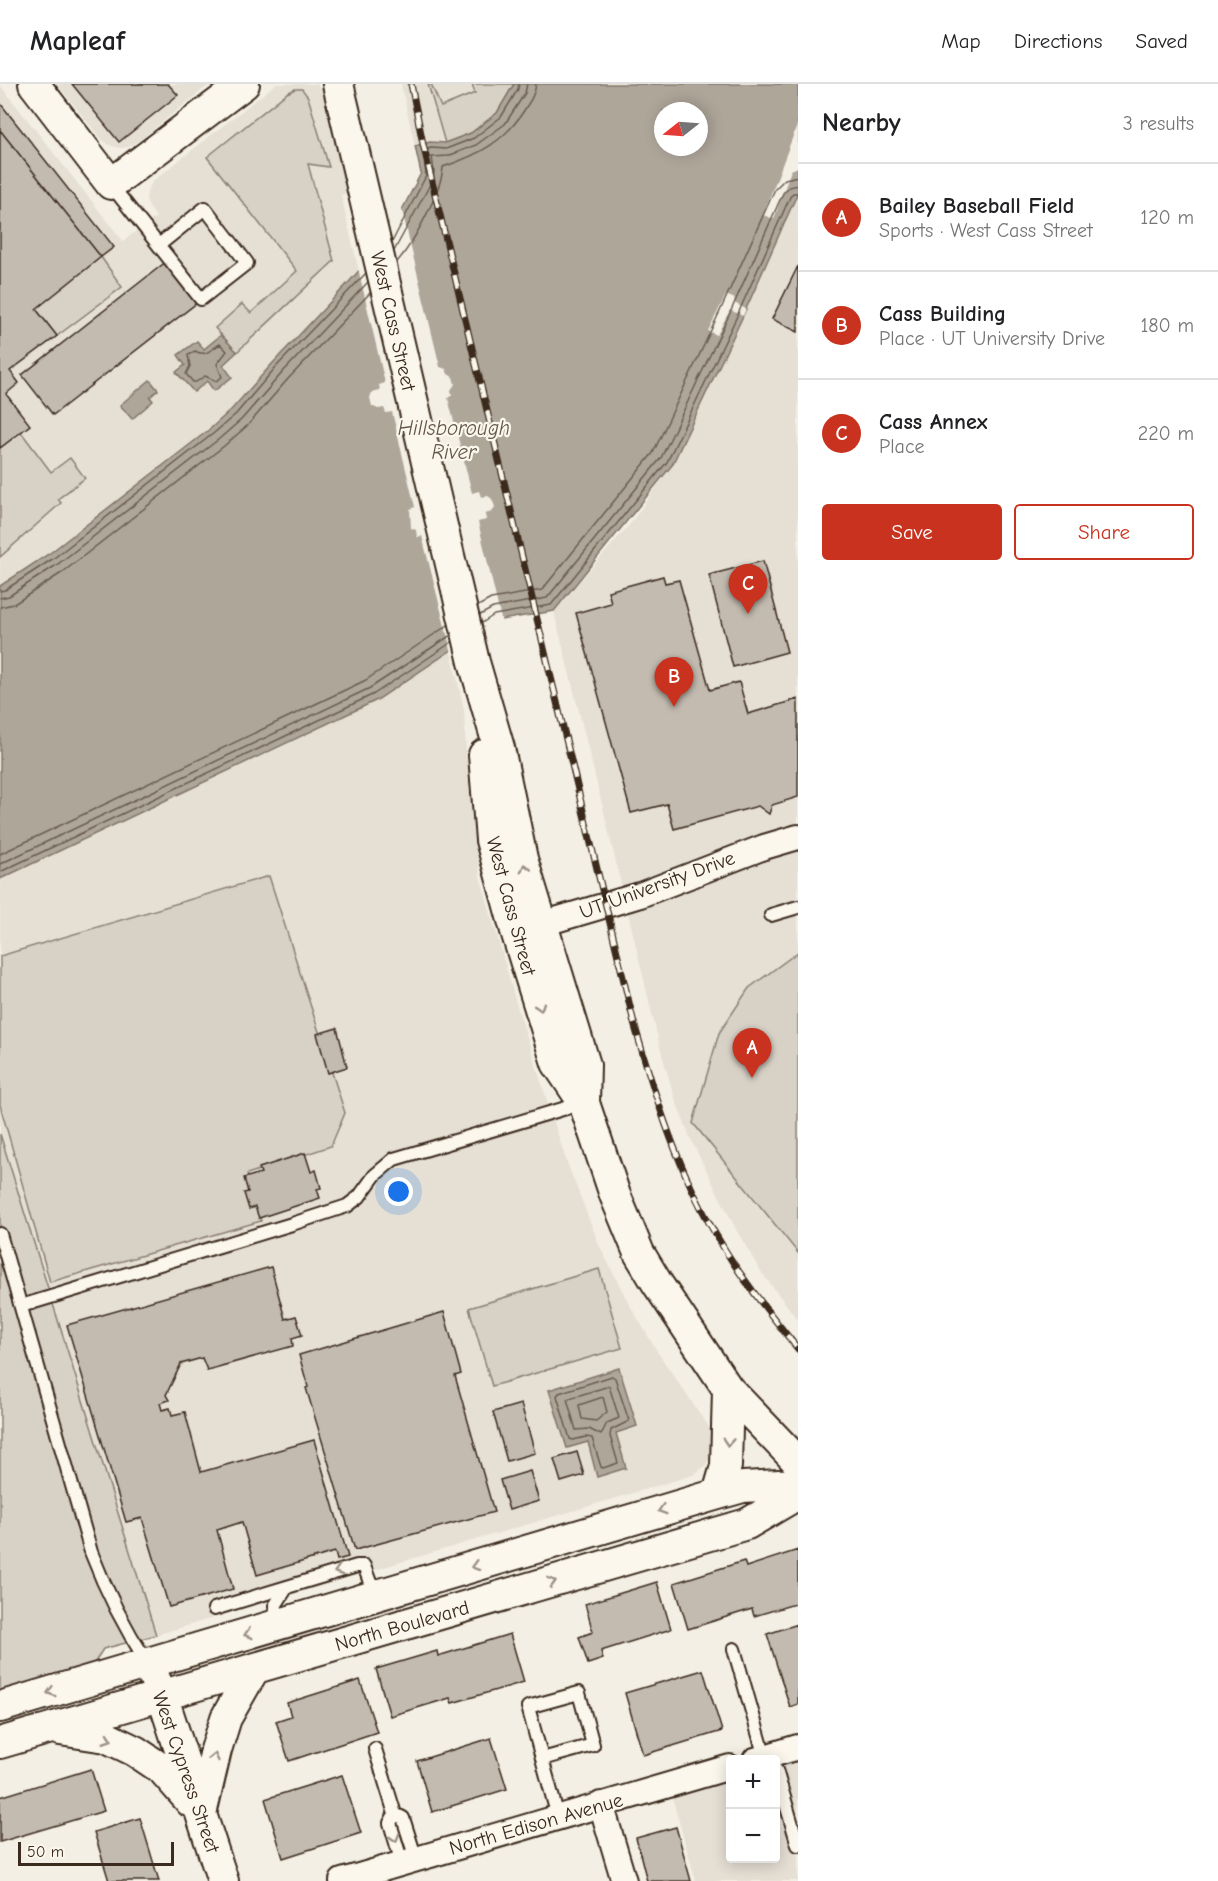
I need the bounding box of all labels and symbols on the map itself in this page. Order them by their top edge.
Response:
north arrow [654,102,708,156]
street label: West Cass Street [366,249,421,394]
water label: Hillsborough River [398,416,510,464]
pin: C [728,564,768,614]
pin: B [654,658,694,707]
street label: West Cass Street [481,834,541,979]
street label: UT University Drive [576,846,738,924]
one-way arrow [520,863,532,874]
one-way arrow [532,1001,545,1012]
pin: A [732,1028,771,1078]
your location [384,1177,413,1206]
one-way arrow [722,1437,735,1446]
one-way arrow [657,1503,668,1515]
one-way arrow [470,1559,481,1571]
one-way arrow [333,1564,344,1576]
one-way arrow [546,1577,557,1589]
street label: North Boulevard [332,1596,472,1656]
one-way arrow [243,1627,254,1639]
one-way arrow [46,1685,57,1697]
street label: West Cypress Street [148,1688,225,1857]
one-way arrow [102,1732,113,1744]
one-way arrow [207,1753,220,1763]
street label: North Edison Avenue [447,1788,625,1860]
one-way arrow [388,1832,400,1843]
scale bar [18,1839,174,1866]

